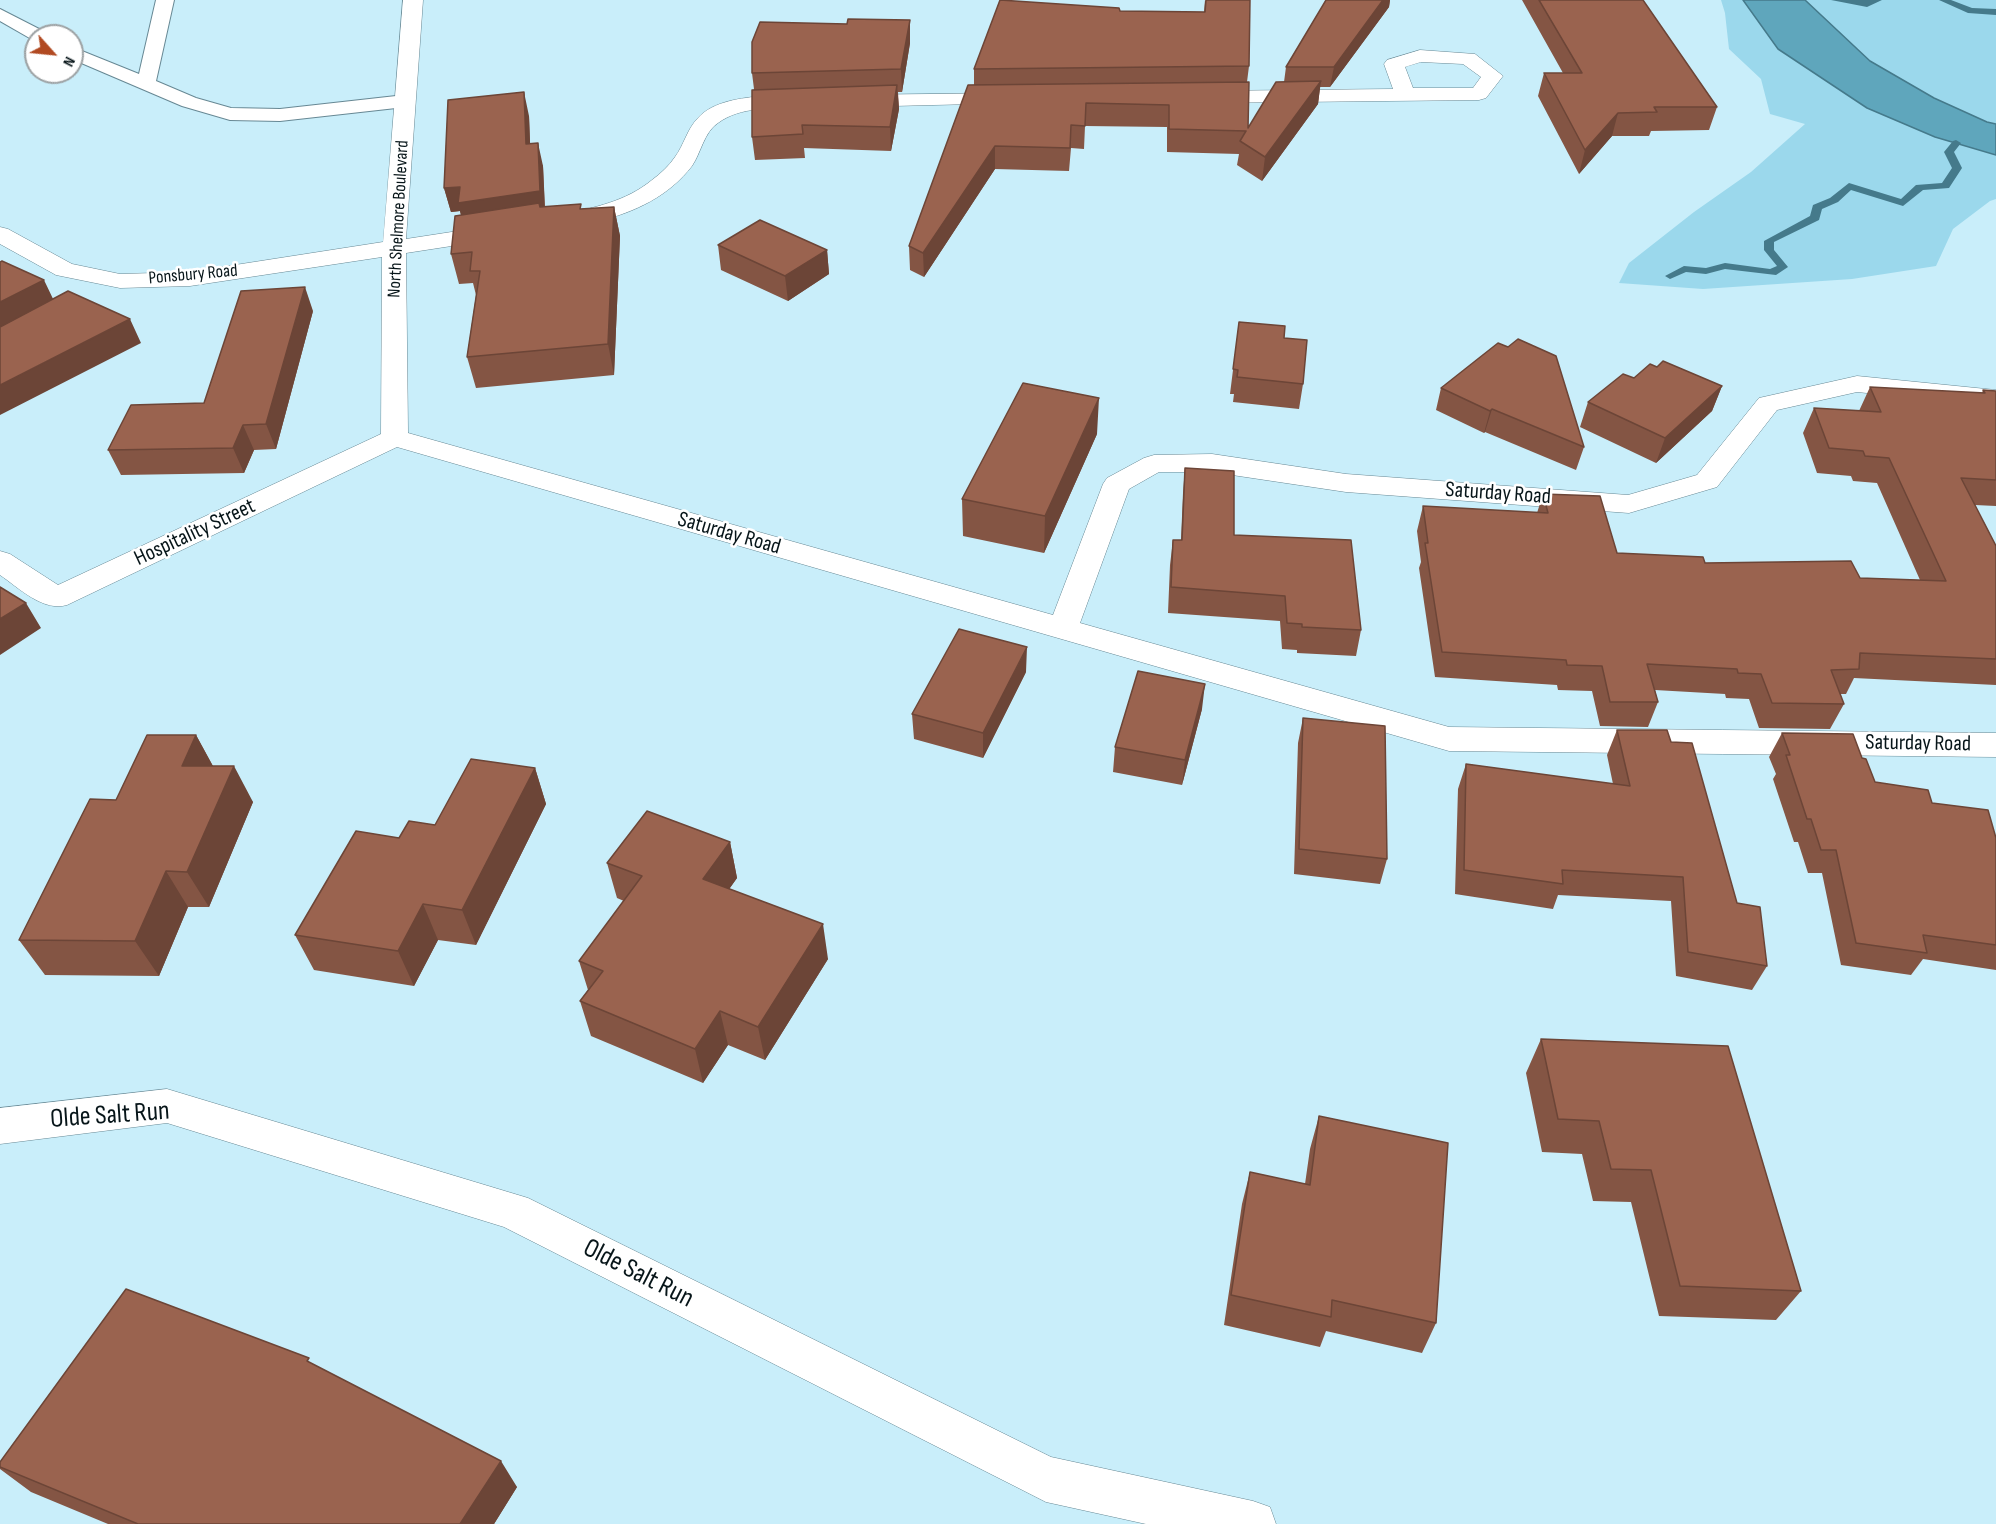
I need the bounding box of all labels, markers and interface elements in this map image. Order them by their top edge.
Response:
north arrow [24,24,84,84]
text: N [58,53,79,70]
street label: North Shelmore Boulevard [384,140,414,298]
street label: Ponsbury Road [148,260,238,290]
street label: Saturday Road [1444,477,1552,511]
street label: Hospitality Street [130,494,260,572]
street label: Saturday Road [674,507,784,561]
street label: Saturday Road [1865,730,1971,758]
street label: Olde Salt Run [49,1096,171,1136]
street label: Olde Salt Run [577,1232,699,1316]

